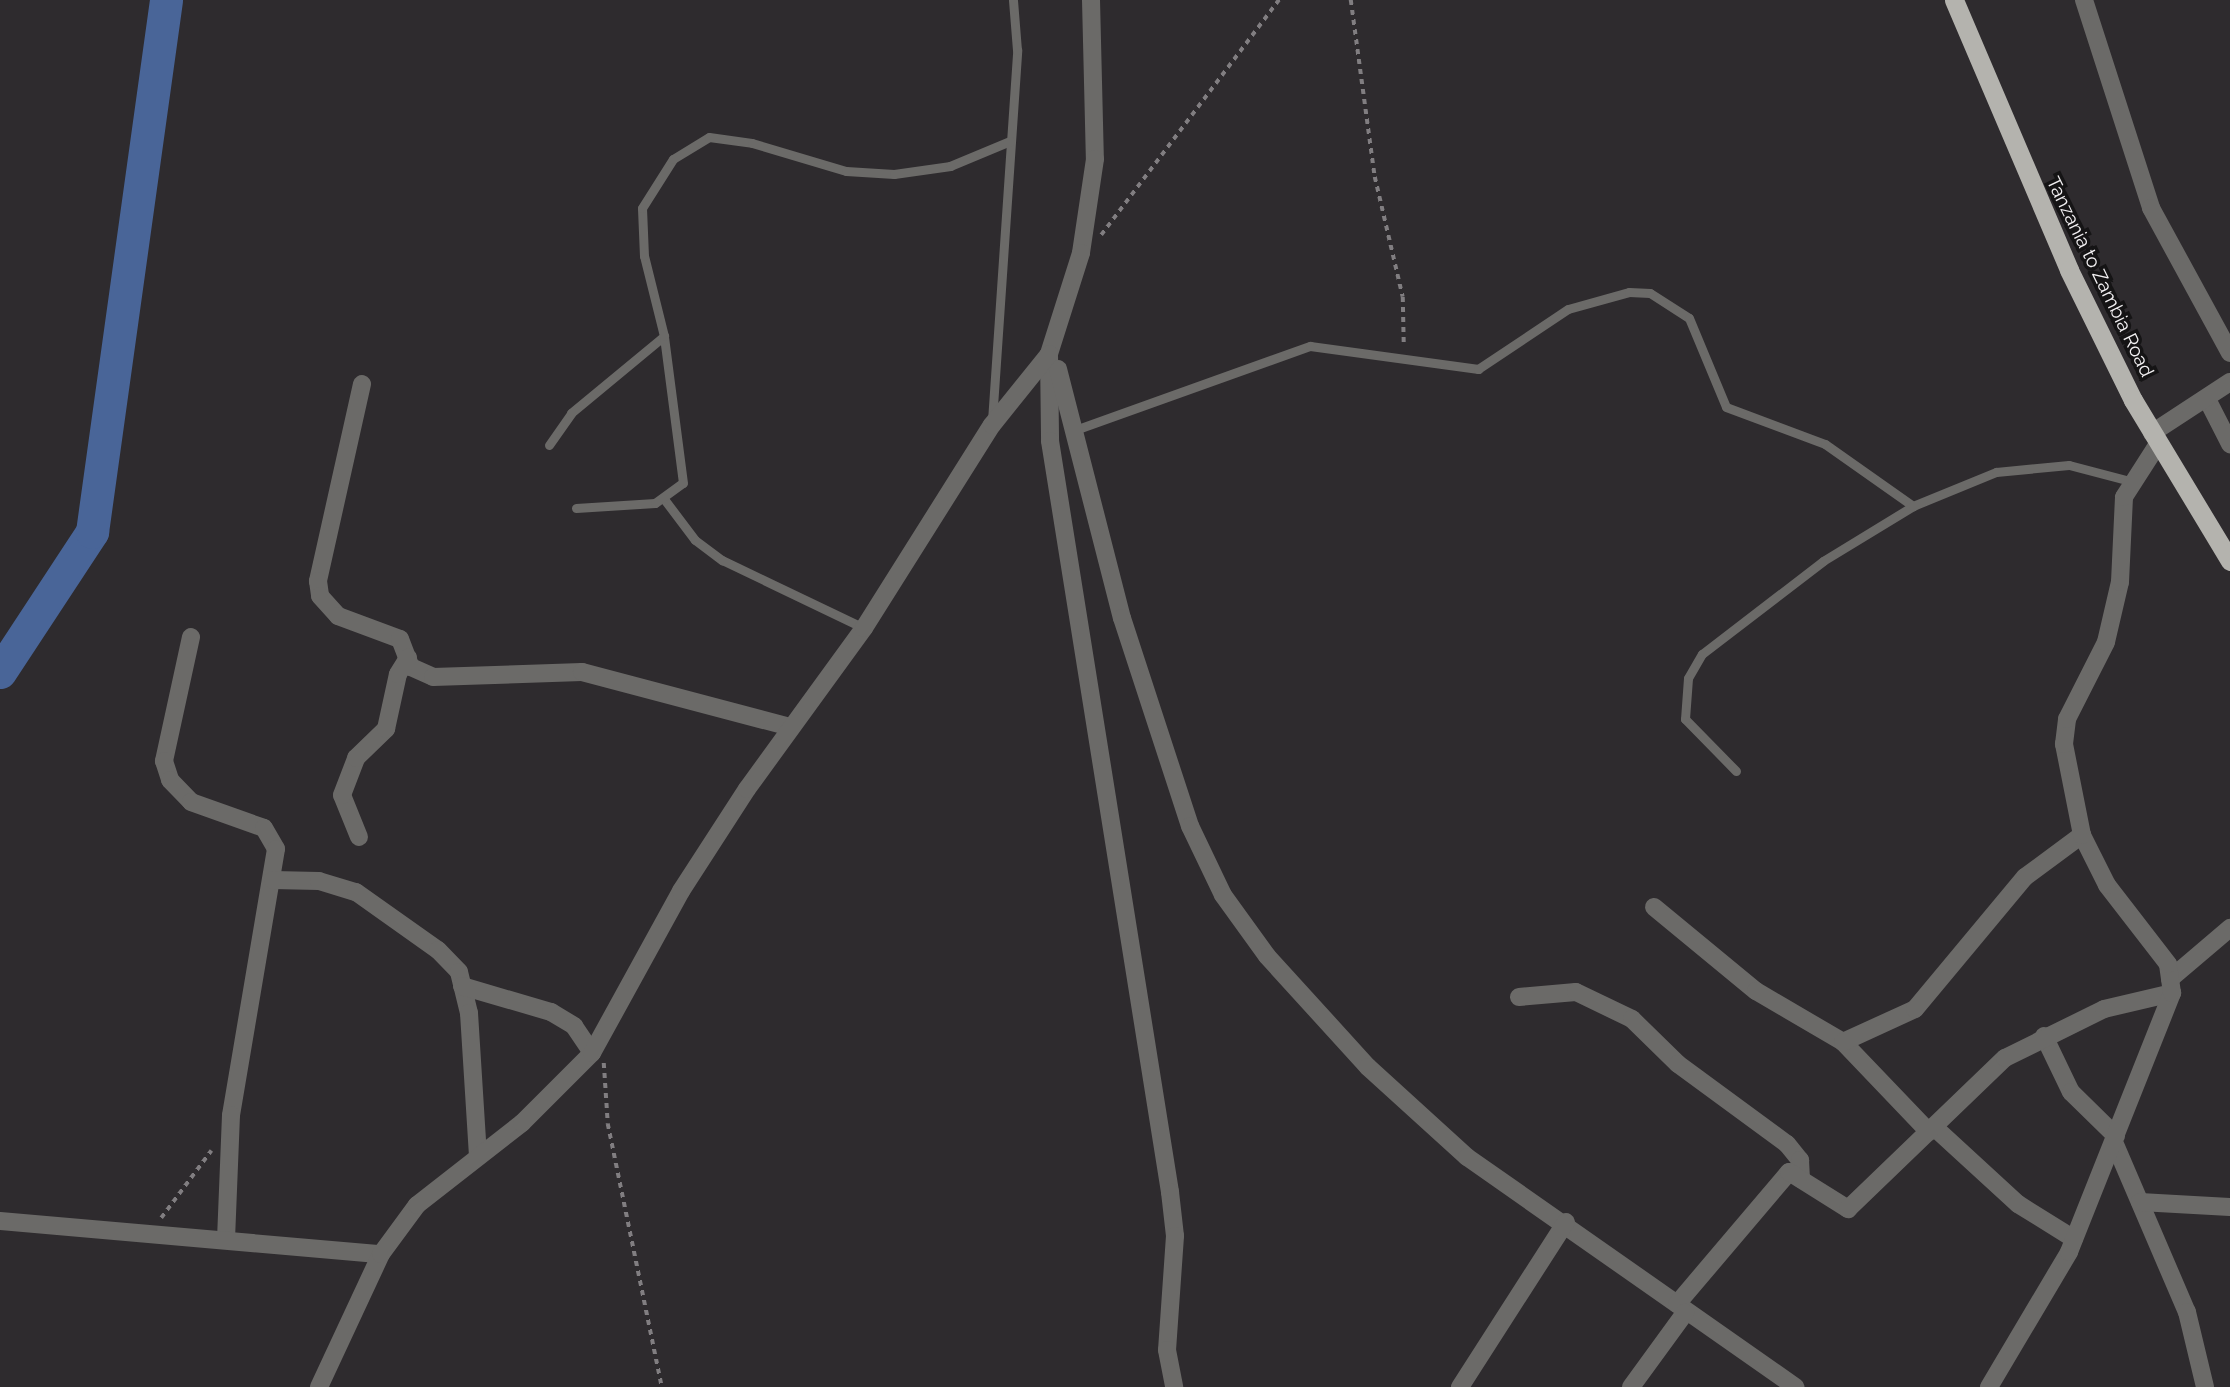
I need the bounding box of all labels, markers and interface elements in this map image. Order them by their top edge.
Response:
street label: Tanzania to Zambia Road [2042,173,2158,381]

